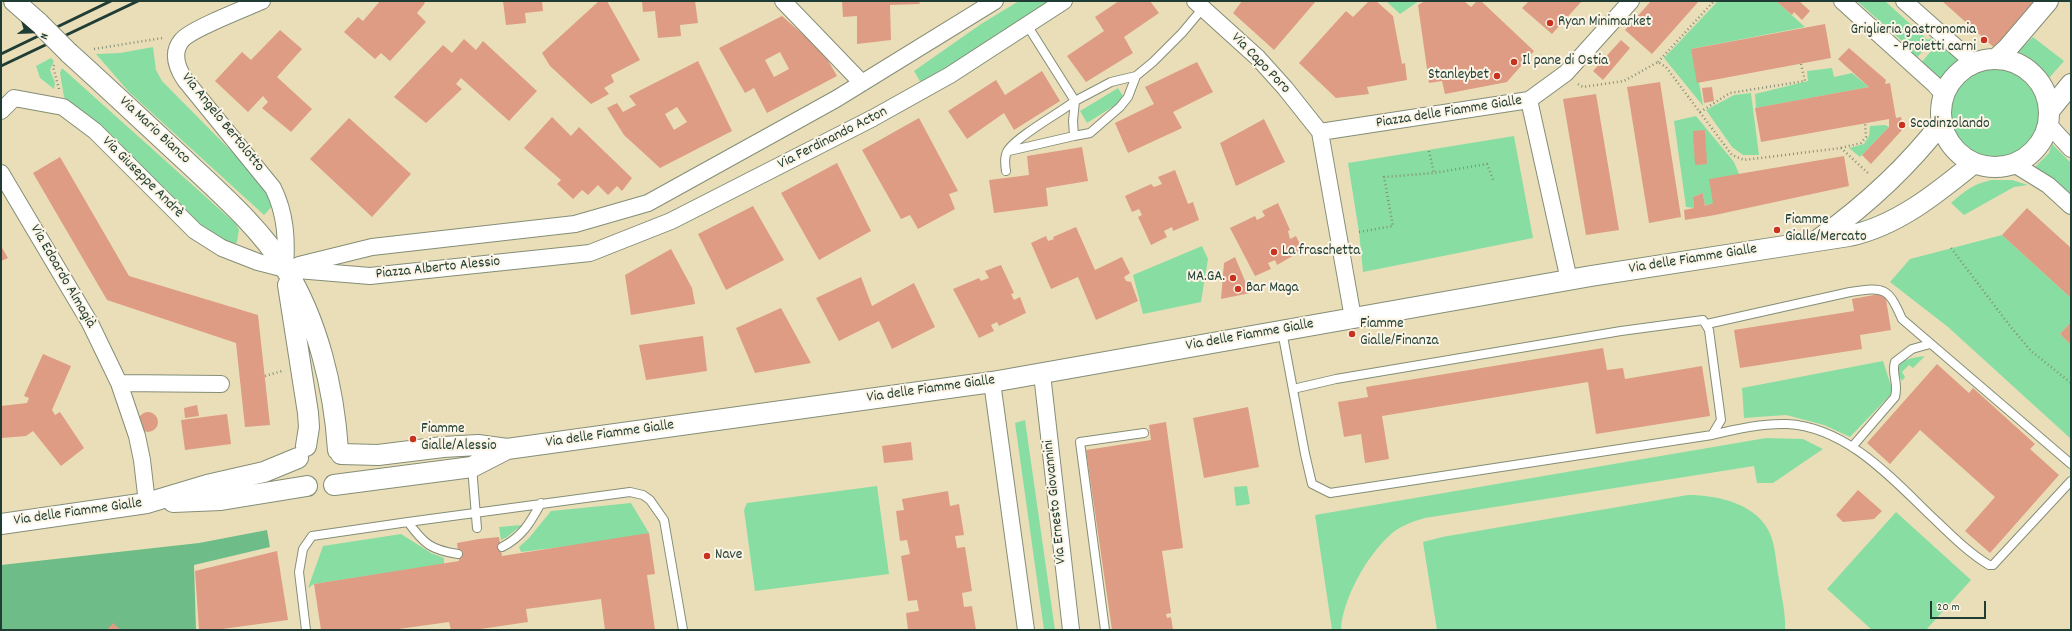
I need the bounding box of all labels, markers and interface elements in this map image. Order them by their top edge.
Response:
north arrow [12,12,52,52]
place label: Ryan Minimarket [1558,14,1651,32]
marker: Ryan Minimarket [1545,18,1555,28]
place label: Griglieria gastronomia - Proietti carni [1850,22,1976,57]
street label: Via Capo Poro [1227,30,1293,98]
text: N [35,31,52,41]
marker: Griglieria gastronomia - Proietti carni [1979,35,1989,45]
place label: Il pane di Ostia [1522,53,1608,71]
marker: Il pane di Ostia [1509,57,1519,67]
place label: Stanleybet [1428,67,1489,85]
street label: Via Angelo Bertolotto [177,70,267,176]
marker: Stanleybet [1492,71,1502,81]
street label: Via Mario Bianco [115,93,193,169]
street label: Piazza delle Fiamme Gialle [1375,93,1523,133]
street label: Via Ferdinando Acton [775,104,891,174]
place label: Scodinzolando [1910,116,1990,134]
marker: Scodinzolando [1897,120,1907,130]
street label: Via Giuseppe Andrè [97,133,187,223]
place label: Fiamme Gialle/Mercato [1785,212,1867,247]
street label: Via Edoardo Almagià [25,222,99,332]
marker: Fiamme Gialle/Mercato [1772,225,1782,235]
street label: Via delle Fiamme Gialle [1628,241,1758,279]
place label: La fraschetta [1282,243,1360,261]
marker: La fraschetta [1269,247,1279,257]
street label: Piazza Alberto Alessio [375,254,501,284]
place label: MA.GA. [1187,269,1225,287]
marker: MA.GA. [1228,273,1238,283]
place label: Bar Maga [1246,280,1299,298]
marker: Bar Maga [1233,284,1243,294]
street label: Via delle Fiamme Gialle [1185,316,1315,356]
place label: Fiamme Gialle/Finanza [1360,316,1438,351]
marker: Fiamme Gialle/Finanza [1347,329,1357,339]
street label: Via delle Fiamme Gialle [866,372,996,408]
street label: Via delle Fiamme Gialle [545,417,675,453]
place label: Fiamme Gialle/Alessio [421,421,497,456]
marker: Fiamme Gialle/Alessio [408,434,418,444]
street label: Via Ernesto Giovannini [1041,439,1071,565]
street label: Via delle Fiamme Gialle [13,495,143,531]
place label: Nave [715,547,742,565]
marker: Nave [702,551,712,561]
scale bar [1932,593,1988,619]
text: 20 m [1937,599,1960,616]

